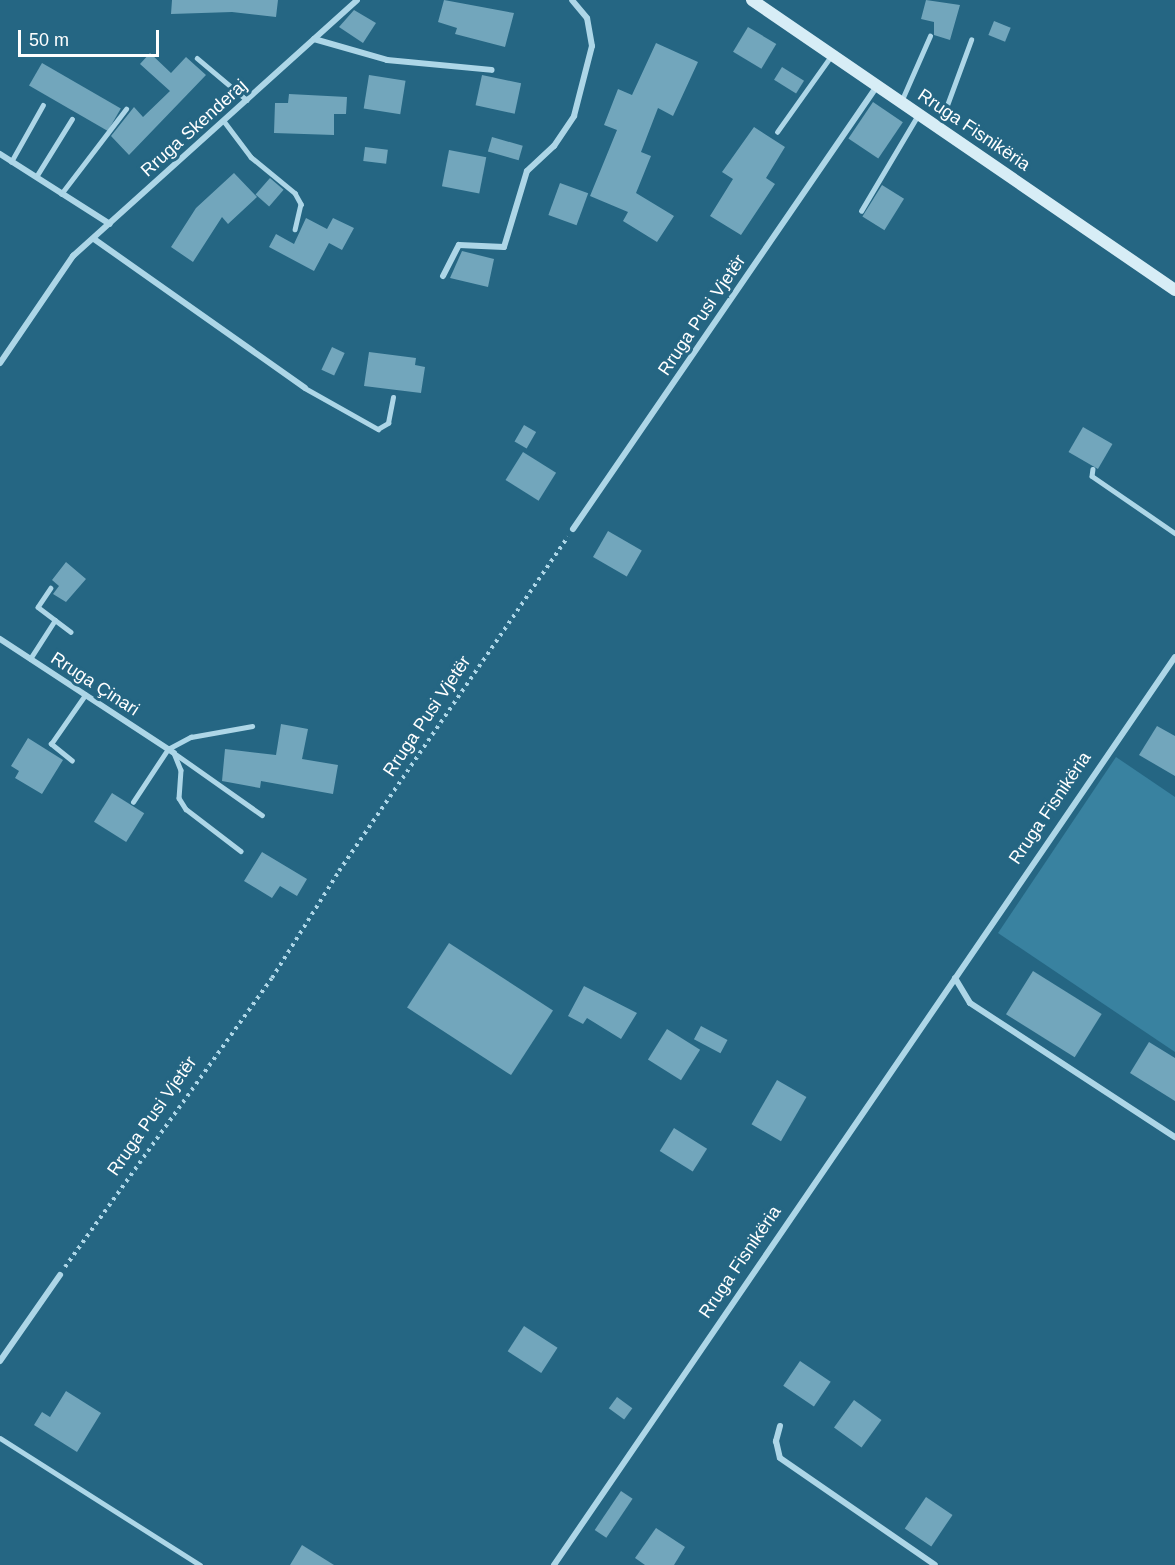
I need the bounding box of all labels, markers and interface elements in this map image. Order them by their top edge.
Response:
scale bar [21,18,162,56]
text: 50 m [29,30,69,50]
street label: Rruga Skenderaj [137,75,251,181]
street label: Rruga Fisnikëria [914,84,1034,176]
street label: Rruga Pusi Vjetër [654,250,750,380]
street label: Rruga Çinari [47,647,143,721]
street label: Rruga Pusi Vjetër [379,651,475,781]
street label: Rruga Fisnikëria [1004,748,1096,868]
street label: Rruga Pusi Vjetër [103,1052,201,1180]
street label: Rruga Fisnikëria [694,1202,786,1322]

